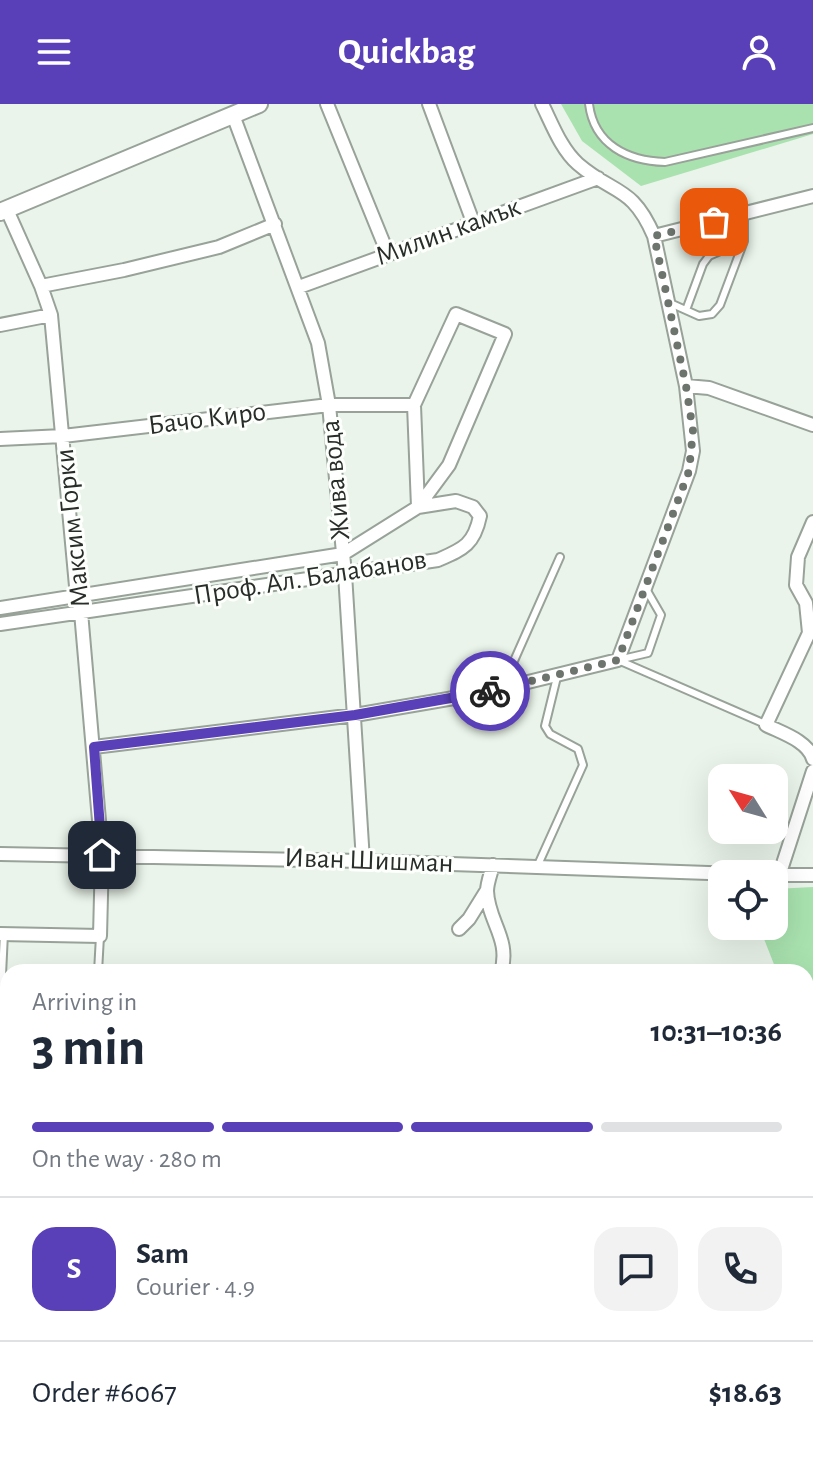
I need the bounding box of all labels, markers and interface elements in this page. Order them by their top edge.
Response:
icon: menu [32,30,76,74]
icon: person [737,30,781,74]
text: Quickbag [338,34,475,70]
pin [680,188,748,256]
street label: Милин камък [372,193,524,271]
icon: bag [692,200,736,244]
street label: Бачо Киро [146,398,268,440]
street label: Жива вода [317,418,355,542]
street label: Максим Горки [51,447,95,609]
street label: Проф. Ал. Балабанов [191,546,429,610]
courier [450,651,530,731]
icon: bike [468,669,512,713]
north arrow [708,764,788,844]
map controls [708,764,788,940]
pin [68,821,136,889]
icon: home [80,833,124,877]
street label: Иван Шишман [284,844,454,878]
button: locate [708,860,788,940]
text: Arriving in [32,989,137,1015]
text: 10:31–10:36 [650,1017,782,1047]
text: 3 min [32,1022,145,1074]
text: On the way · 280 m [32,1146,222,1172]
button: chat [594,1227,678,1311]
button: phone [698,1227,782,1311]
text: Sam [136,1239,189,1269]
text: S [67,1254,81,1284]
text: Courier · 4.9 [136,1274,255,1300]
text: Order #6067 [32,1378,177,1408]
text: $18.63 [709,1378,782,1408]

